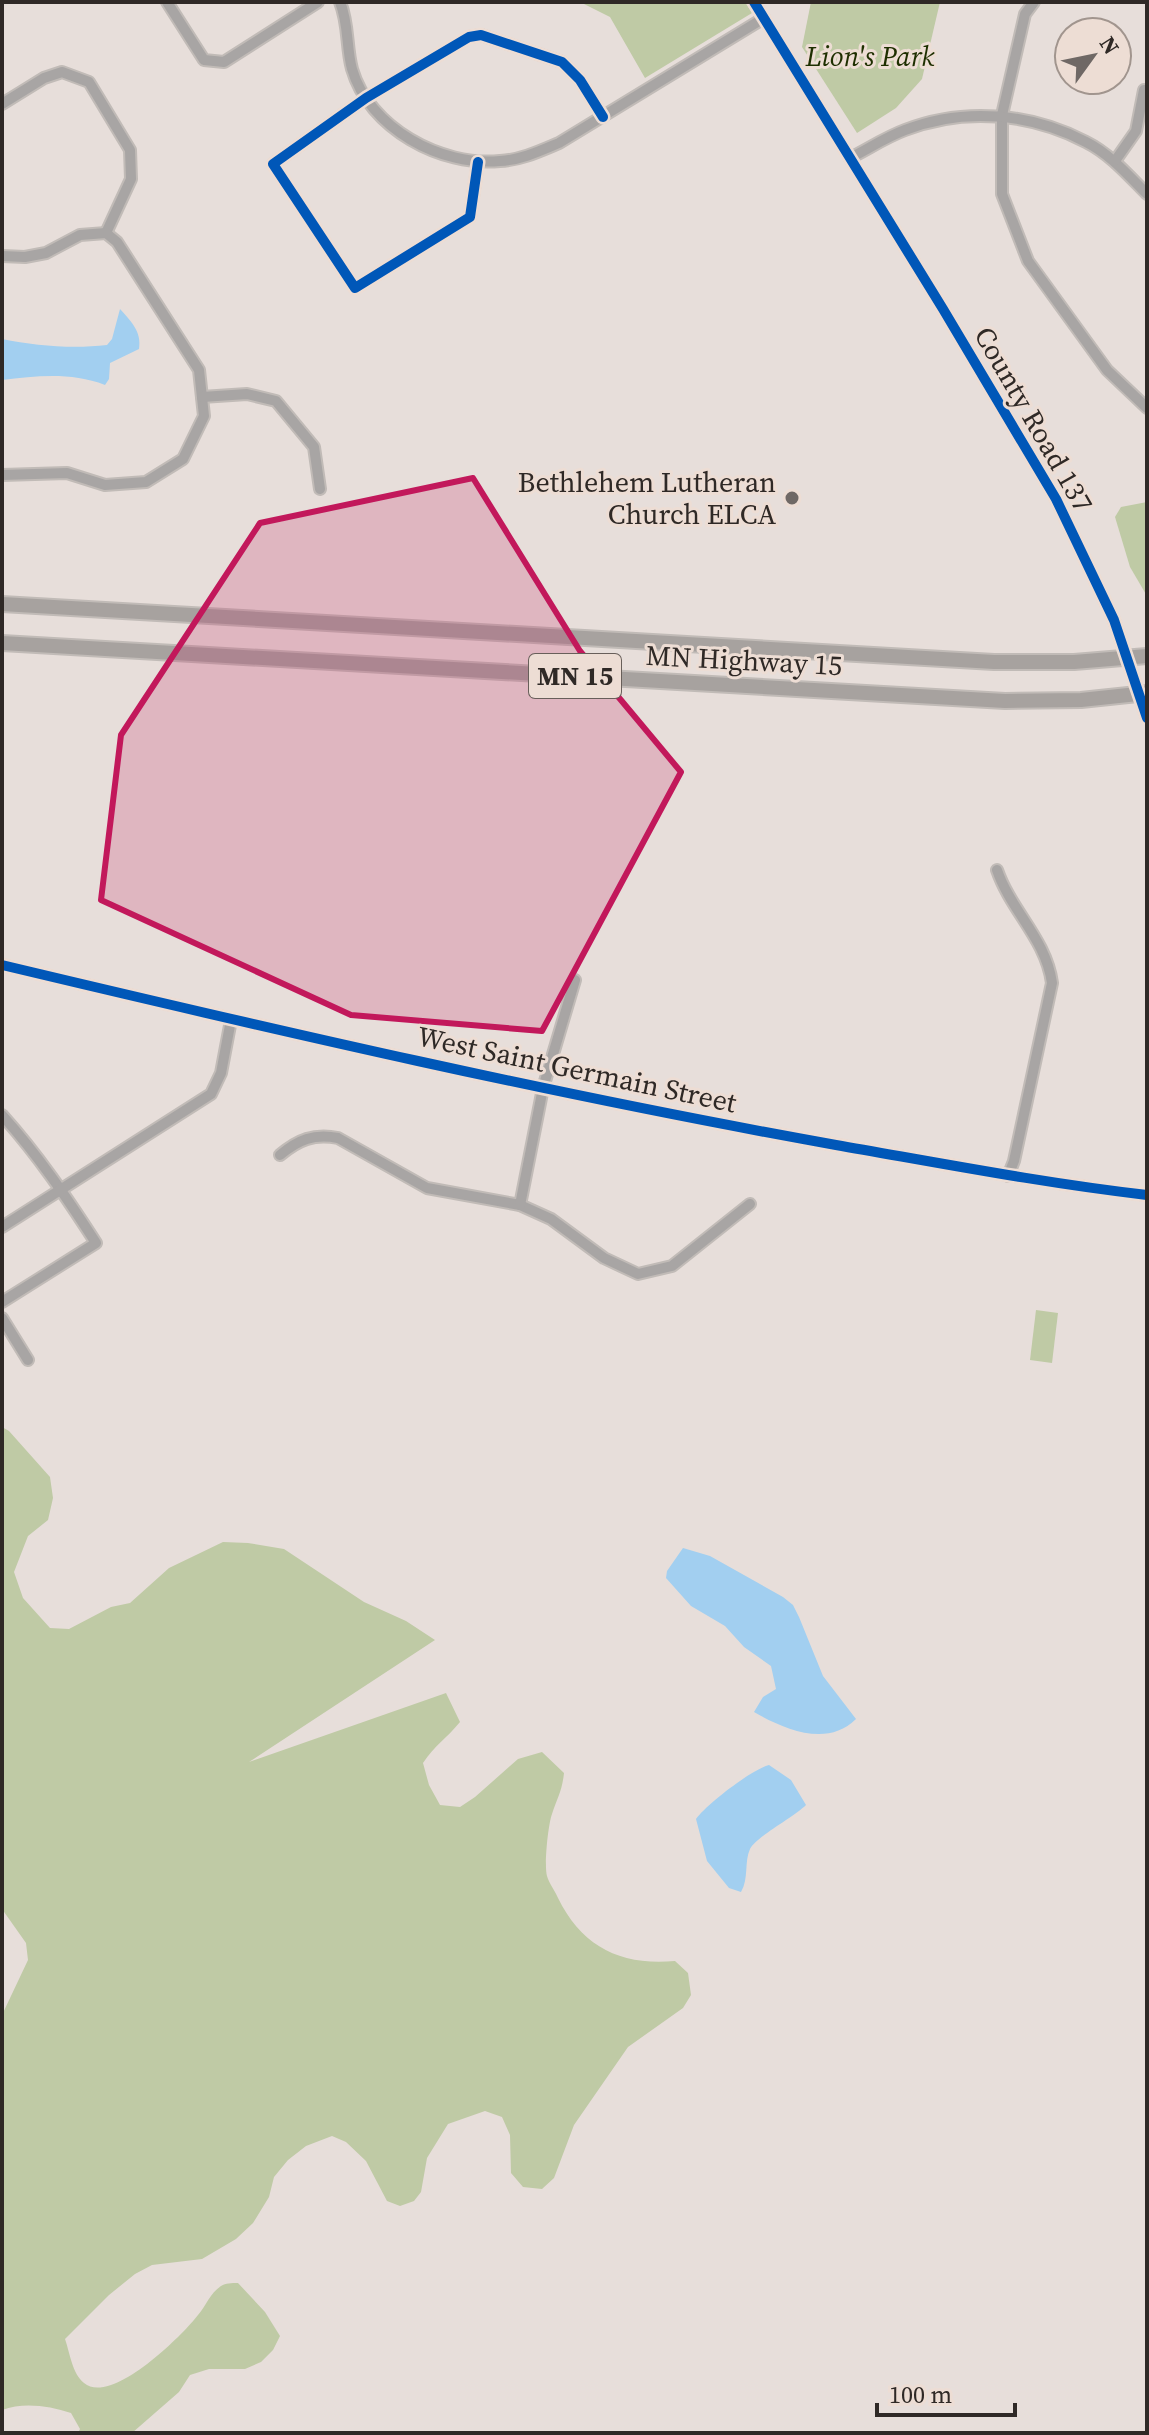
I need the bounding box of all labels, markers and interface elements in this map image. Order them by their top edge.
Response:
north arrow [1053,16,1133,96]
text: N [1093,30,1127,60]
park label: Lion's Park [804,37,935,75]
street label: County Road 137 [966,319,1102,519]
place label: Bethlehem Lutheran Church ELCA [518,463,776,533]
marker: Bethlehem Lutheran Church ELCA [783,489,801,507]
street label: MN Highway 15 [645,636,843,684]
road number: MN 15 [529,654,621,698]
street label: West Saint Germain Street [414,1017,741,1122]
scale bar [877,2367,1015,2417]
text: 100 m [889,2378,952,2411]

